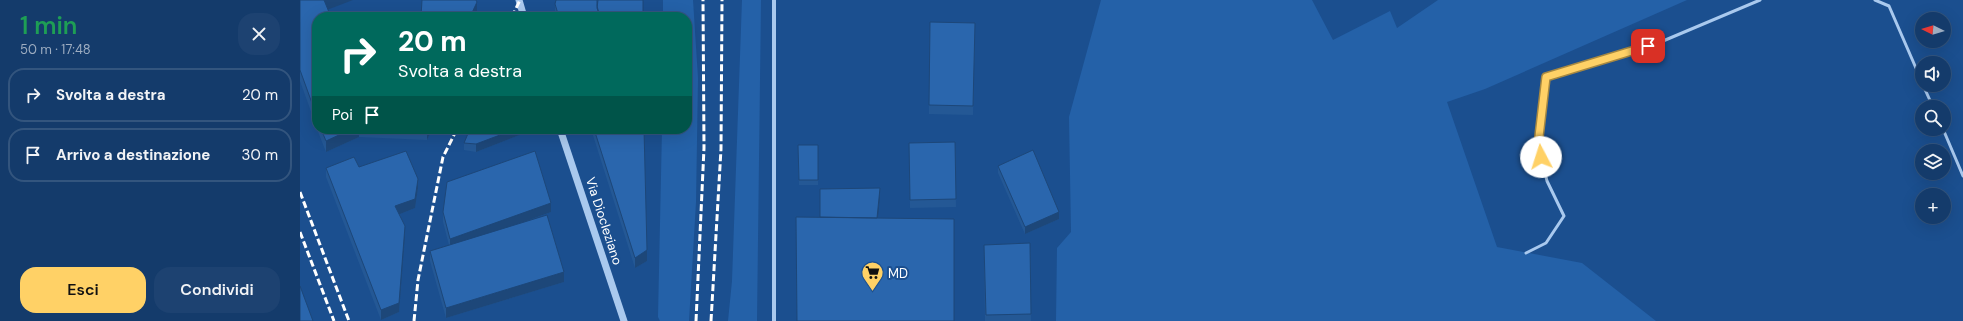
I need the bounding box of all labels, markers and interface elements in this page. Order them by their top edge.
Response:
text: 1 min [20,10,77,41]
north arrow [1915,12,1951,48]
map controls [1915,12,1951,224]
button: close [238,13,280,55]
text: 20 m [398,23,467,60]
icon: right [332,28,384,80]
pin [1631,29,1665,63]
icon: arrive [1637,35,1659,57]
text: 50 m · 17:48 [20,41,91,58]
button: sound [1915,56,1951,92]
text: Svolta a destra [398,59,522,83]
icon: right [22,84,44,106]
text: Svolta a destra [56,85,166,105]
text: 20 m [242,85,278,105]
button: search [1915,100,1951,136]
icon: arrive [361,104,383,126]
text: Poi [332,105,353,125]
position arrow [1520,136,1562,178]
icon: arrive [22,144,44,166]
button: layers [1915,144,1951,180]
text: Arrivo a destinazione [56,145,210,165]
text: 30 m [242,145,278,165]
street label: Via Diocleziano [582,175,626,267]
button: + [1915,188,1951,224]
supermarket icon: MD [860,260,886,293]
place label: MD [888,265,908,282]
button: Esci [20,267,146,313]
button: Condividi [154,267,280,313]

